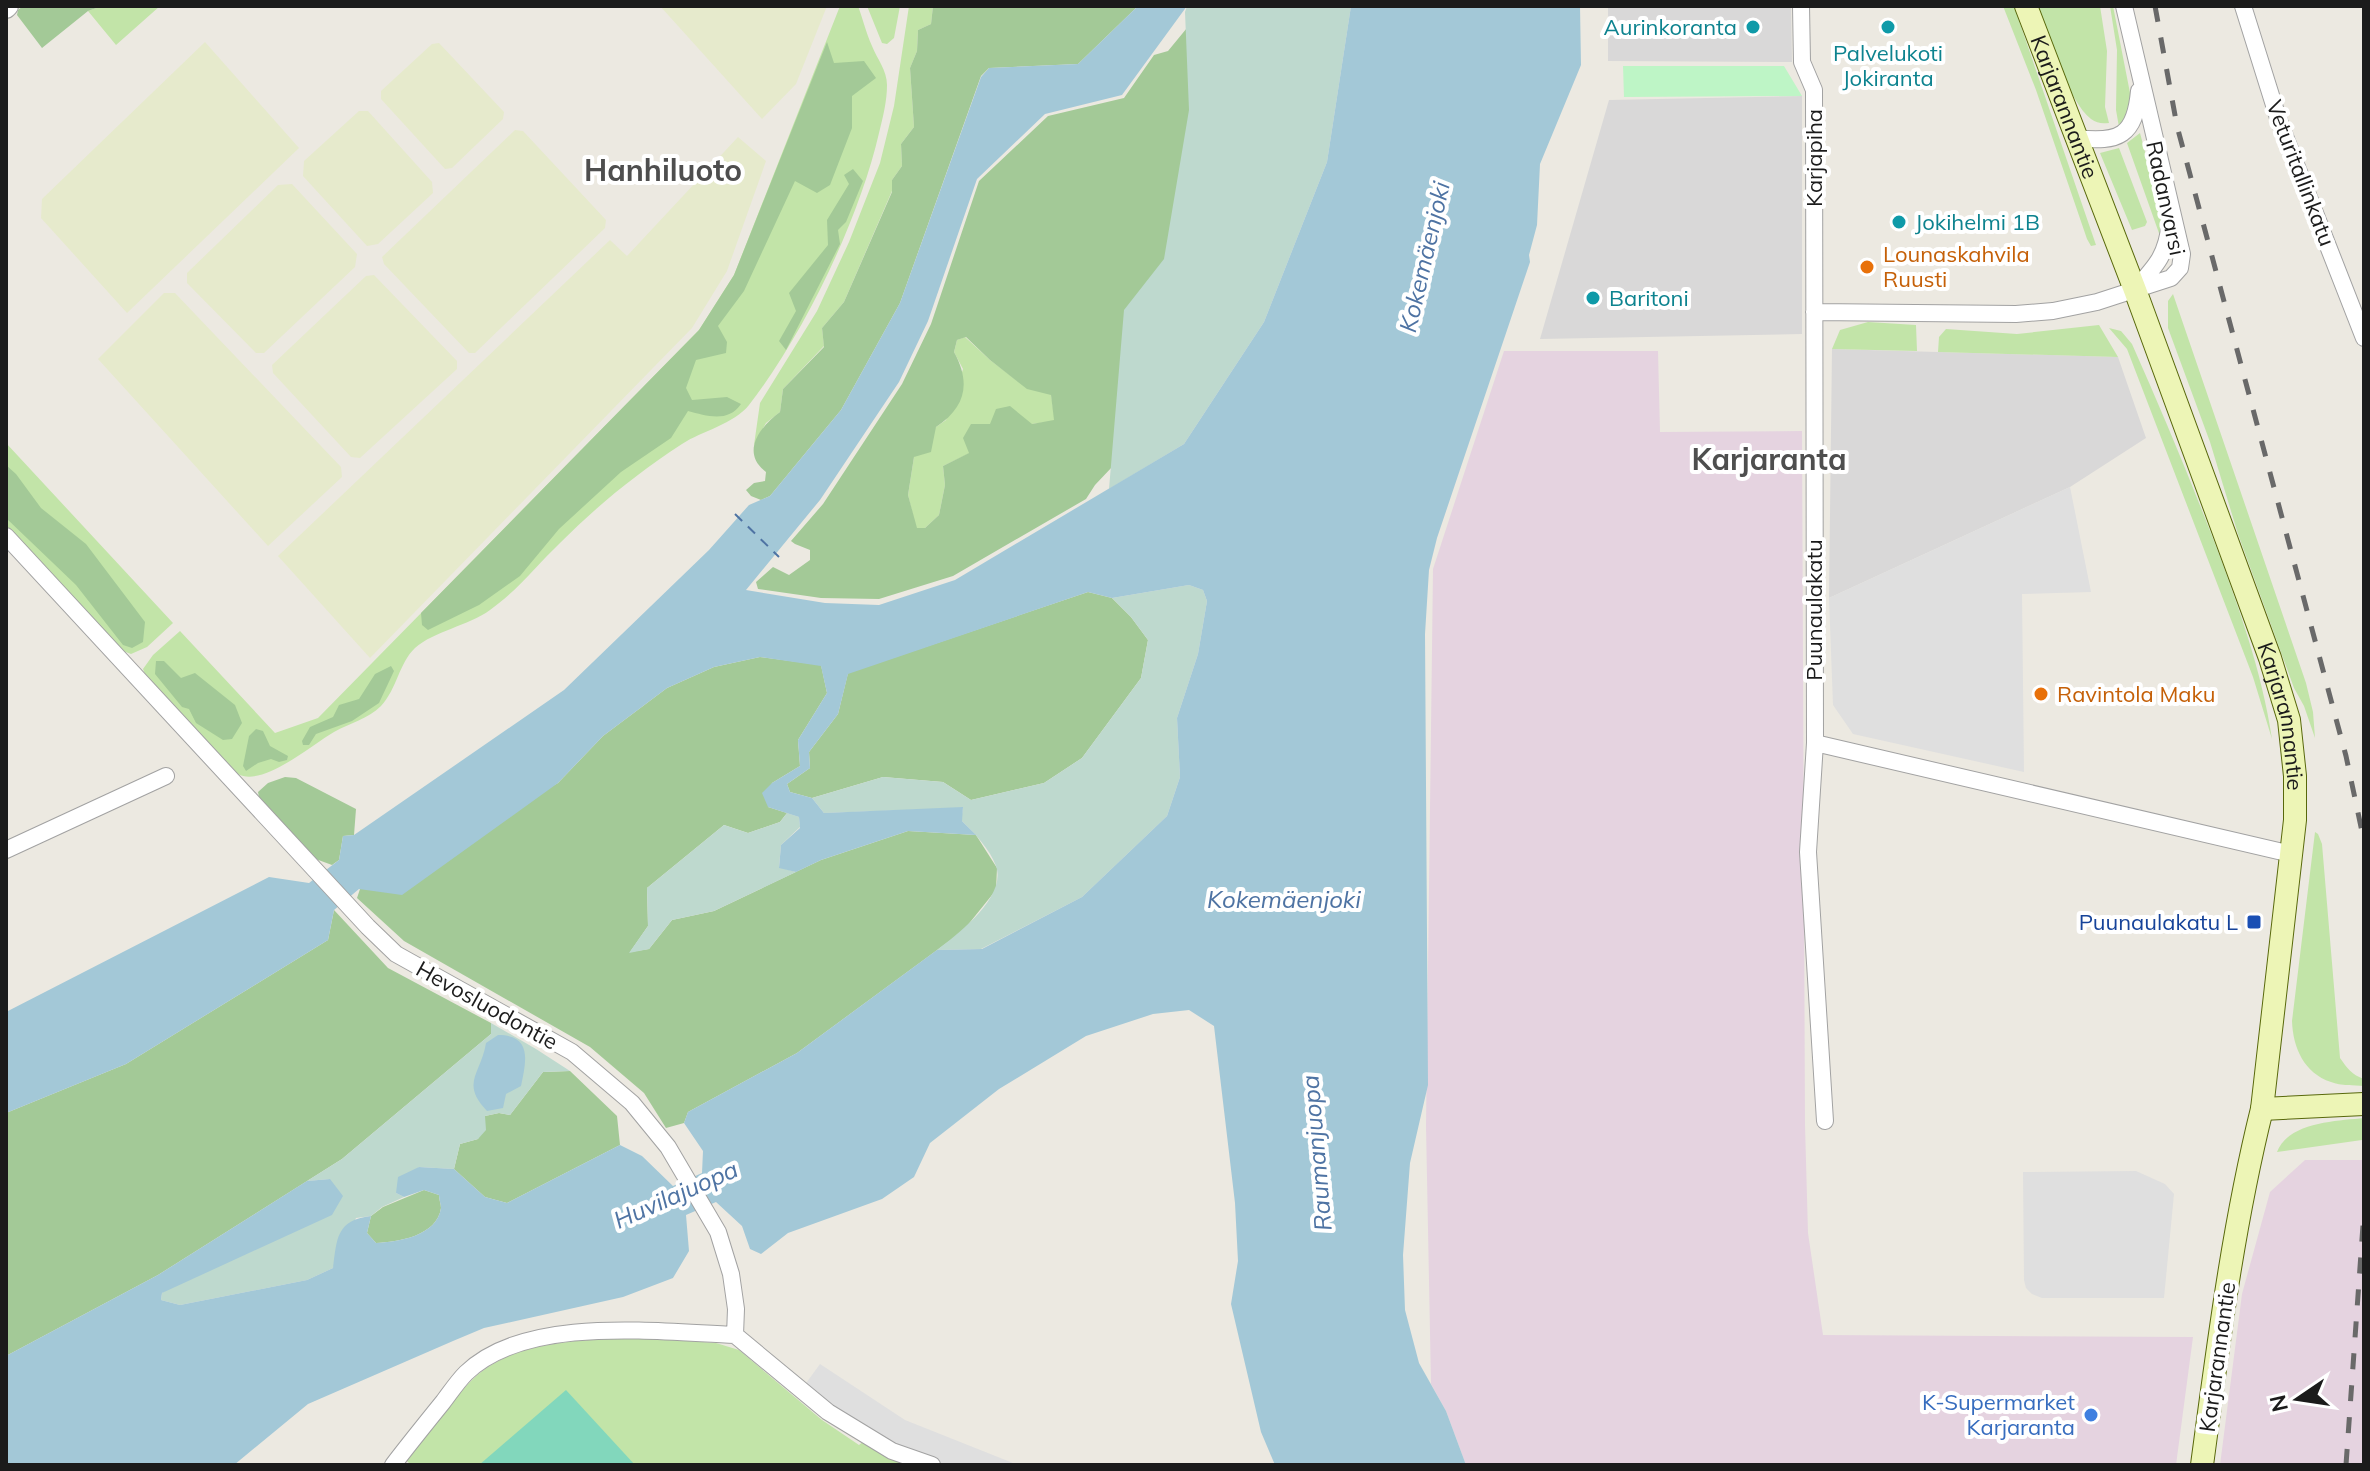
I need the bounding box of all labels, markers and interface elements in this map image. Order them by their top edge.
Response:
place label: Aurinkoranta [1604,13,1737,41]
marker: Aurinkoranta [1744,18,1762,36]
marker: Palvelukoti Jokiranta [1879,18,1897,36]
street label: Karjarannantie [2024,31,2105,183]
place label: Palvelukoti Jokiranta [1833,39,1943,92]
street label: Veturitallinkatu [2260,96,2342,250]
street label: Karjapiha [1800,109,1828,207]
street label: Radanvarsi [2140,138,2192,258]
district label: Hanhiluoto [584,151,742,189]
water label: Kokemäenjoki [1392,178,1456,335]
place label: Jokihelmi 1B [1915,208,2040,236]
marker: Jokihelmi 1B [1890,213,1908,231]
place label: Lounaskahvila Ruusti [1883,240,2030,293]
marker: Lounaskahvila Ruusti [1858,258,1876,276]
place label: Baritoni [1609,284,1689,312]
marker: Baritoni [1584,289,1602,307]
district label: Karjaranta [1691,440,1847,478]
street label: Puunaulakatu [1800,539,1828,681]
street label: Karjarannantie [2251,638,2309,790]
place label: Ravintola Maku [2057,680,2216,708]
marker: Ravintola Maku [2032,685,2050,703]
water label: Kokemäenjoki [1207,884,1361,914]
place label: Puunaulakatu L [2079,908,2238,936]
marker: Puunaulakatu L [2245,913,2263,931]
street label: Hevosluodontie [411,955,563,1055]
water label: Raumanjuopa [1294,1074,1338,1232]
water label: Huvilajuopa [609,1153,742,1235]
street label: Karjarannantie [2193,1280,2241,1434]
north arrow [2258,1359,2338,1439]
place label: K-Supermarket Karjaranta [1922,1388,2075,1441]
text: N [2263,1392,2294,1415]
marker: K-Supermarket Karjaranta [2082,1406,2100,1424]

